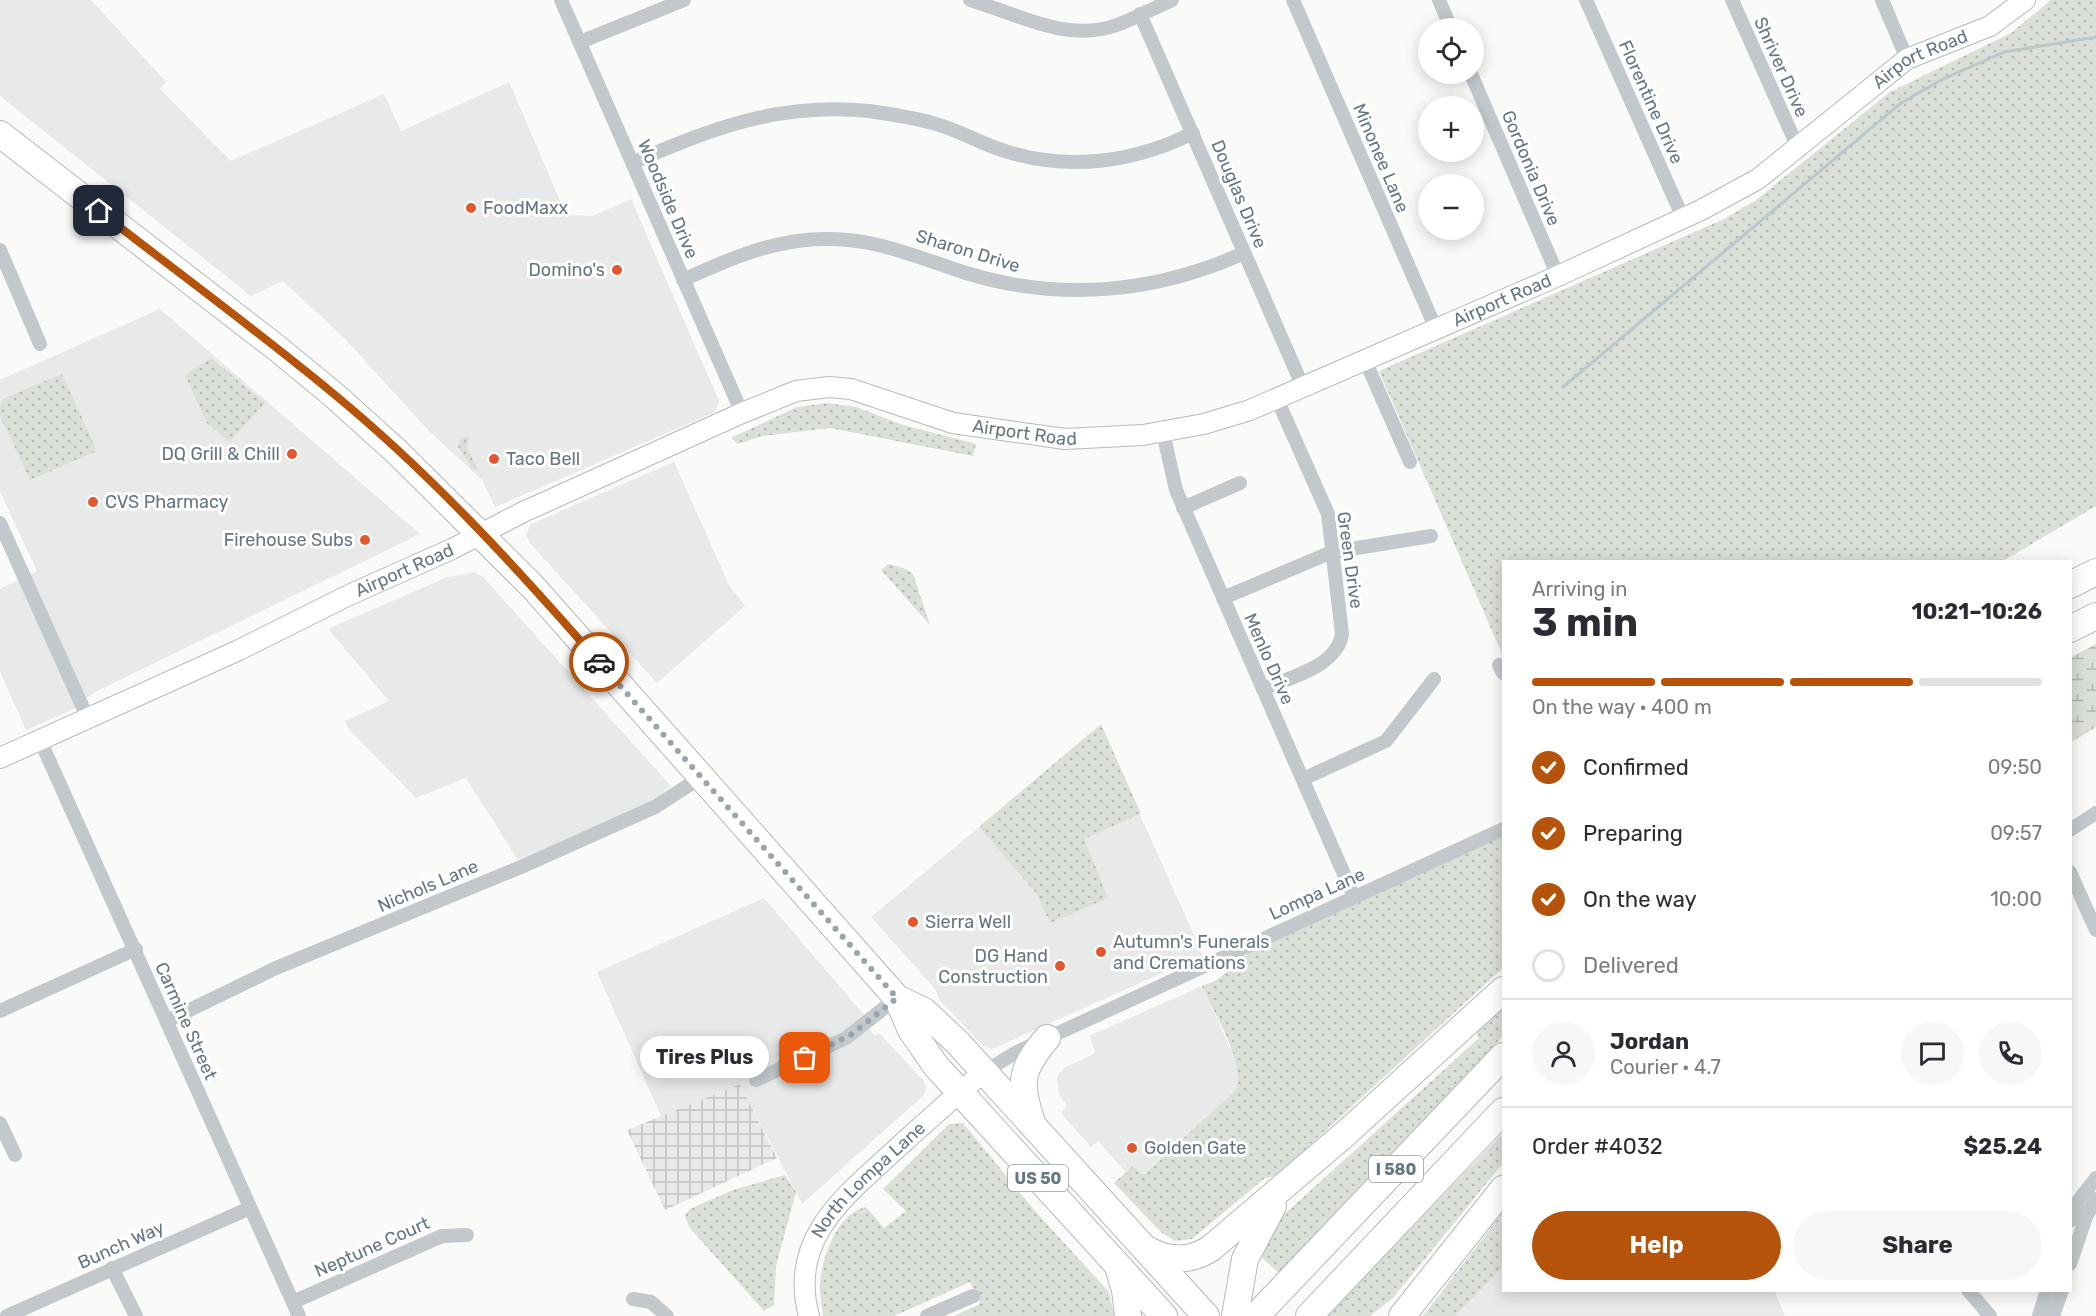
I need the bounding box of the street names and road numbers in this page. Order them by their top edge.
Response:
street label: Shriver Drive [1749,14,1813,120]
street label: Airport Road [1868,25,1971,93]
street label: Florentine Drive [1614,37,1688,167]
street label: Minonee Lane [1348,100,1414,216]
street label: Gordonia Drive [1497,107,1565,229]
street label: Woodside Drive [633,136,703,262]
street label: Douglas Drive [1206,137,1272,251]
street label: Sharon Drive [913,225,1023,277]
street label: Airport Road [1450,269,1555,331]
street label: Airport Road [971,415,1077,450]
street label: Green Drive [1332,510,1368,610]
street label: Airport Road [352,539,457,602]
street label: Menlo Drive [1239,610,1299,708]
street label: Nichols Lane [374,855,482,917]
street label: Lompa Lane [1266,863,1368,925]
street label: Carmine Street [150,959,222,1083]
street label: North Lompa Lane [806,1117,930,1242]
road number: I 580 [1369,1156,1423,1182]
road number: US 50 [1008,1165,1068,1191]
street label: Neptune Court [311,1212,433,1282]
street label: Bunch Way [74,1216,168,1274]

